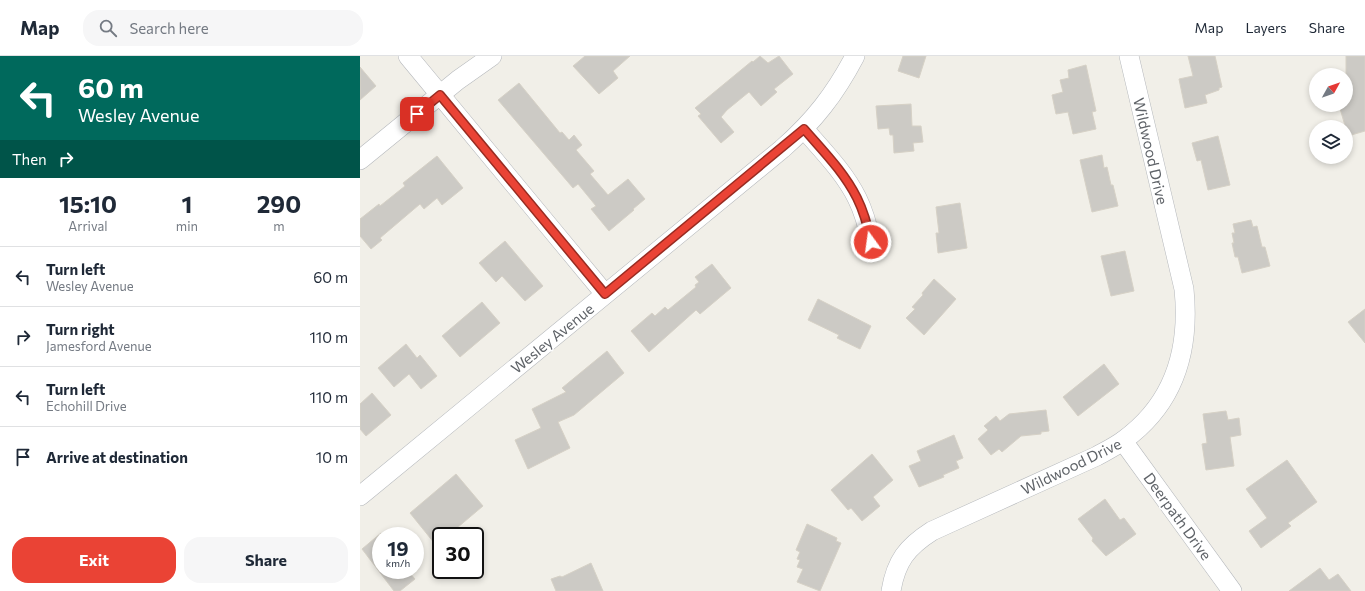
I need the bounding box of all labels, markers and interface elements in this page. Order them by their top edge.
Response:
search box [83,10,363,46]
text: Map [20,16,59,39]
icon: search [97,17,119,39]
text: Search here [129,19,209,37]
text: Map [1195,19,1223,36]
text: Layers [1245,19,1287,36]
text: Share [1309,19,1345,36]
north arrow [1309,68,1353,112]
map controls [1309,68,1353,164]
text: 60 m [78,70,144,104]
icon: left [12,72,64,124]
street label: Wildwood Drive [1130,96,1172,206]
pin [400,97,434,131]
icon: arrive [406,103,428,125]
text: Wesley Avenue [78,104,199,126]
button: layers [1309,120,1353,164]
icon: right [55,148,77,170]
text: Then [12,150,47,168]
text: 15:10 [59,189,117,218]
text: 1 [181,189,192,218]
text: 290 [257,189,301,218]
text: Arrival [68,218,108,234]
text: min [176,218,198,234]
text: m [273,218,285,234]
position arrow [850,221,892,263]
text: Turn left [46,260,105,278]
icon: left [12,266,34,288]
text: 60 m [313,268,348,286]
text: Wesley Avenue [46,278,134,294]
street label: Wesley Avenue [507,299,597,377]
text: Turn right [46,320,115,338]
icon: right [12,326,34,348]
text: 110 m [309,328,348,346]
text: Jamesford Avenue [46,338,152,354]
text: Turn left [46,380,105,398]
icon: left [12,386,34,408]
text: 110 m [309,388,348,406]
text: Echohill Drive [46,398,127,414]
street label: Wildwood Drive [1018,434,1124,498]
icon: arrive [12,446,34,468]
text: Arrive at destination [46,448,188,466]
text: 10 m [316,448,348,466]
street label: Deerpath Drive [1140,469,1216,563]
speed limit sign: 30 [432,527,484,579]
text: 19 [387,536,409,560]
button: Exit [12,537,176,583]
button: Share [184,537,348,583]
text: km/h [386,557,410,569]

